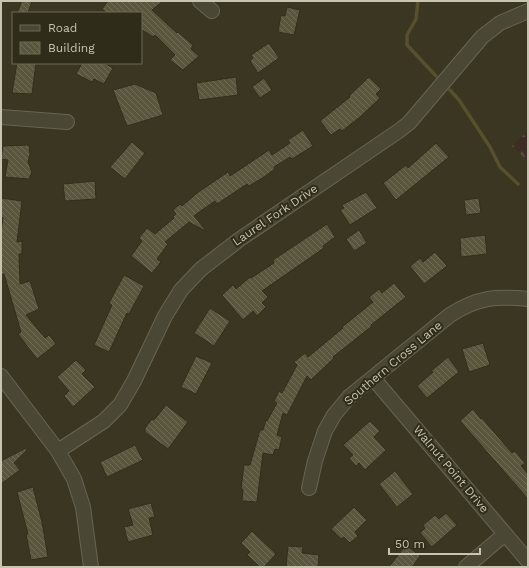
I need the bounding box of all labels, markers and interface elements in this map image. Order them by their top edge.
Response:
legend [12,12,142,64]
text: Road [48,21,77,35]
text: Building [48,41,95,55]
street label: Laurel Fork Drive [230,181,320,249]
street label: Southern Cross Lane [341,318,445,408]
street label: Walnut Point Drive [410,423,492,515]
scale bar [389,530,480,556]
text: 50 m [395,537,425,551]

